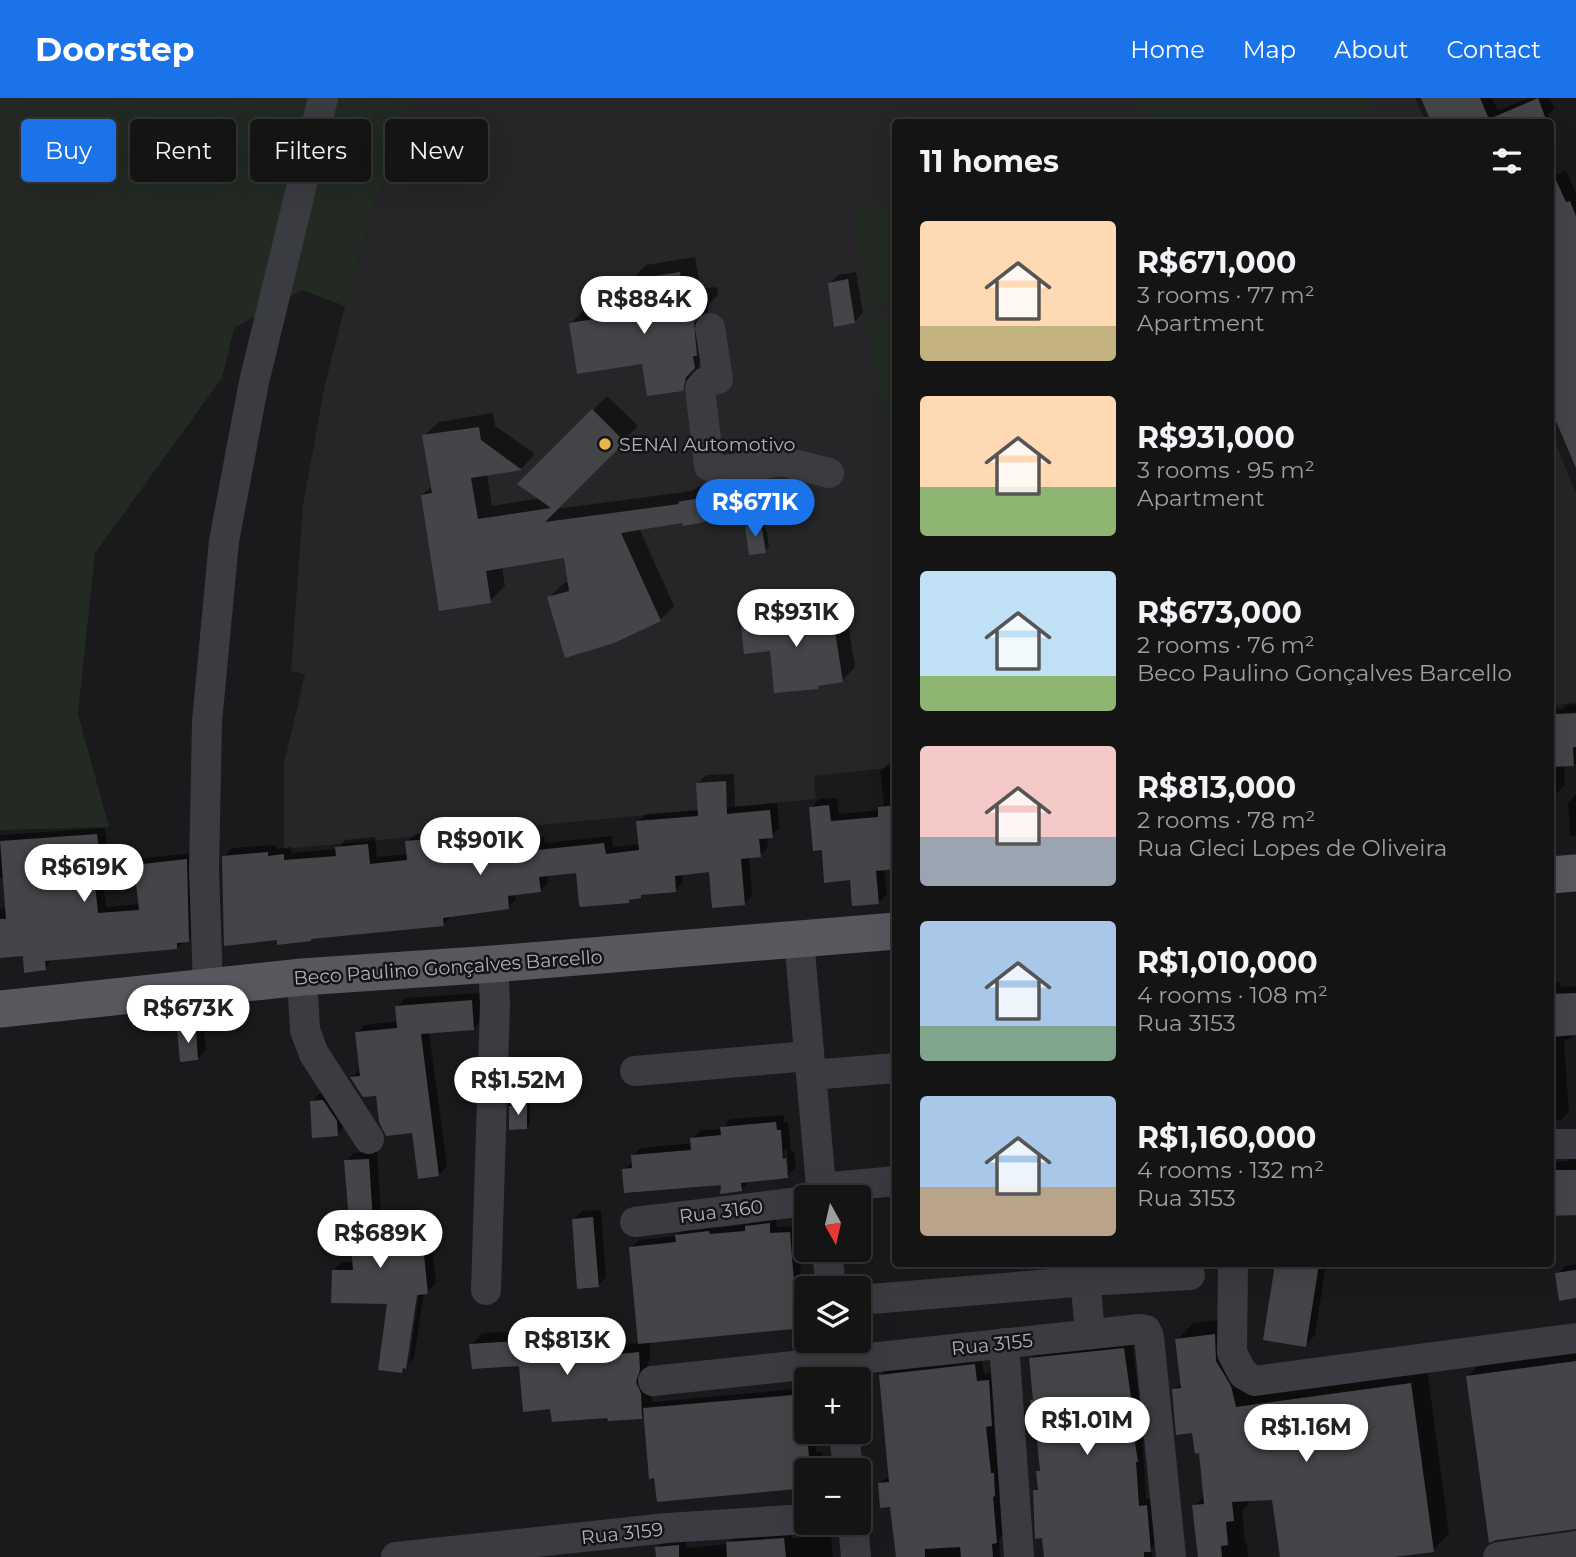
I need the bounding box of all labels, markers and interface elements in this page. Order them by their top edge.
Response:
text: Doorstep [35,29,195,69]
text: Home [1130,35,1205,64]
text: Map [1243,35,1296,64]
text: About [1334,35,1408,64]
text: Contact [1446,35,1541,64]
chip: Buy [21,119,116,182]
chip: Rent [130,119,236,182]
chip: Filters [250,119,371,182]
chip: New [385,119,488,182]
icon: filters [1488,142,1526,180]
text: 11 homes [920,143,1059,180]
text: R$671,000 [1137,244,1296,281]
icon: home [976,249,1060,333]
pin: R$884K [587,276,701,336]
text: 3 rooms · 77 m² [1137,281,1315,309]
text: R$884K [597,285,691,313]
text: Apartment [1137,309,1265,337]
text: R$931,000 [1137,419,1295,456]
icon: home [976,424,1060,508]
place label: SENAI Automotivo [619,433,796,456]
marker: SENAI Automotivo [597,436,613,452]
text: 3 rooms · 95 m² [1137,456,1315,484]
pin: R$671K [698,480,812,539]
text: Apartment [1137,484,1265,512]
text: R$671K [712,488,798,516]
pin: R$931K [739,589,853,649]
text: R$673,000 [1137,594,1302,631]
text: R$931K [753,598,839,626]
icon: home [976,599,1060,683]
text: 2 rooms · 76 m² [1137,631,1315,659]
text: Beco Paulino Gonçalves Barcello [1137,659,1512,687]
text: R$813,000 [1137,769,1296,806]
icon: home [976,774,1060,858]
text: 2 rooms · 78 m² [1137,806,1315,834]
pin: R$901K [423,818,537,877]
text: R$901K [436,826,524,854]
text: Rua Gleci Lopes de Oliveira [1137,834,1447,862]
pin: R$619K [27,844,141,904]
text: R$619K [41,853,127,881]
text: R$1,010,000 [1137,944,1318,981]
street label: Beco Paulino Gonçalves Barcello [293,945,603,990]
icon: home [976,949,1060,1033]
text: 4 rooms · 108 m² [1137,981,1328,1009]
pin: R$673K [131,986,245,1045]
text: R$673K [143,994,233,1022]
text: Rua 3153 [1137,1009,1236,1037]
pin: R$1.52M [453,1058,583,1117]
text: R$1.52M [470,1066,566,1094]
text: R$1,160,000 [1137,1119,1316,1156]
icon: home [976,1124,1060,1208]
text: 4 rooms · 132 m² [1137,1156,1324,1184]
text: Rua 3153 [1137,1184,1236,1212]
north arrow [794,1185,872,1262]
map controls [794,1185,871,1535]
street label: Rua 3160 [678,1195,764,1228]
pin: R$689K [323,1210,437,1270]
text: R$689K [333,1219,427,1247]
button: layers [794,1276,871,1353]
pin: R$813K [510,1318,624,1377]
text: R$813K [524,1326,610,1354]
street label: Rua 3155 [950,1329,1034,1360]
button: + [794,1367,871,1444]
pin: R$1.01M [1022,1398,1152,1457]
pin: R$1.16M [1241,1404,1371,1464]
text: R$1.01M [1041,1406,1133,1434]
text: R$1.16M [1260,1413,1352,1441]
button: − [794,1458,871,1535]
street label: Rua 3159 [580,1518,664,1549]

